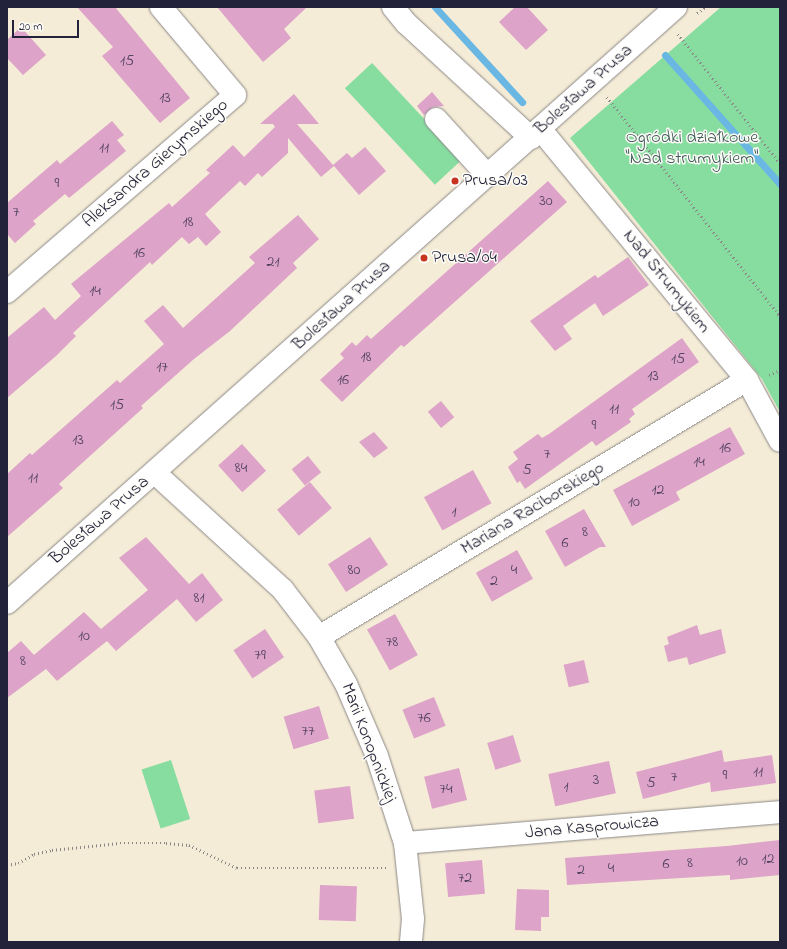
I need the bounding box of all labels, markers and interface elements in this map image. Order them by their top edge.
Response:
scale bar [14,12,81,38]
text: 20 m [19,18,42,36]
street label: Bolesława Prusa [530,40,638,140]
house number: 15 [120,51,134,71]
house number: 13 [159,88,171,108]
street label: Aleksandra Gierymskiego [79,95,233,233]
park label: Ogródki działkowe "Nad strumykiem" [625,128,759,170]
house number: 11 [99,138,109,158]
place label: Prusa/03 [463,170,528,192]
house number: 9 [55,173,59,193]
marker: Prusa/03 [450,176,460,186]
house number: 30 [539,191,553,211]
house number: 7 [13,202,19,222]
house number: 18 [182,212,194,232]
street label: Nad Strumykiem [618,226,714,338]
house number: 16 [133,243,145,263]
place label: Prusa/04 [432,247,497,269]
house number: 21 [266,252,280,272]
marker: Prusa/04 [419,253,429,263]
street label: Bolesława Prusa [288,256,396,356]
house number: 14 [89,281,101,301]
house number: 18 [360,347,372,367]
house number: 15 [671,349,685,369]
house number: 17 [156,357,168,377]
house number: 13 [647,366,659,386]
house number: 16 [337,370,349,390]
house number: 15 [110,395,124,415]
house number: 11 [609,399,619,419]
house number: 9 [592,415,596,435]
house number: 13 [72,430,84,450]
house number: 16 [719,438,731,458]
house number: 7 [544,444,550,464]
house number: 14 [693,452,705,472]
house number: 84 [235,458,247,478]
street label: Mariana Raciborskiego [457,458,609,560]
house number: 5 [522,460,532,480]
house number: 11 [28,468,38,488]
street label: Bolesława Prusa [46,472,154,570]
house number: 12 [651,480,665,500]
house number: 10 [628,492,640,512]
house number: 1 [451,502,457,522]
house number: 8 [582,522,588,542]
house number: 6 [561,533,569,553]
house number: 80 [348,560,360,580]
house number: 4 [511,560,517,580]
house number: 2 [490,571,498,591]
house number: 81 [193,588,205,608]
house number: 10 [78,626,90,646]
house number: 78 [386,632,398,652]
house number: 79 [254,645,266,665]
house number: 8 [20,651,26,671]
street label: Marii Konopnickiej [335,680,401,806]
house number: 76 [417,708,431,728]
house number: 77 [301,721,315,741]
house number: 11 [753,762,763,782]
house number: 9 [723,765,727,785]
house number: 7 [671,767,677,787]
house number: 3 [593,770,599,790]
house number: 5 [646,773,656,793]
house number: 1 [563,777,569,797]
house number: 74 [439,779,453,799]
street label: Jana Kasprowicza [524,811,660,845]
house number: 12 [761,849,775,869]
house number: 10 [736,851,748,871]
house number: 8 [687,853,693,873]
house number: 6 [662,854,670,874]
house number: 4 [608,858,614,878]
house number: 2 [577,860,585,880]
house number: 72 [458,868,472,888]

